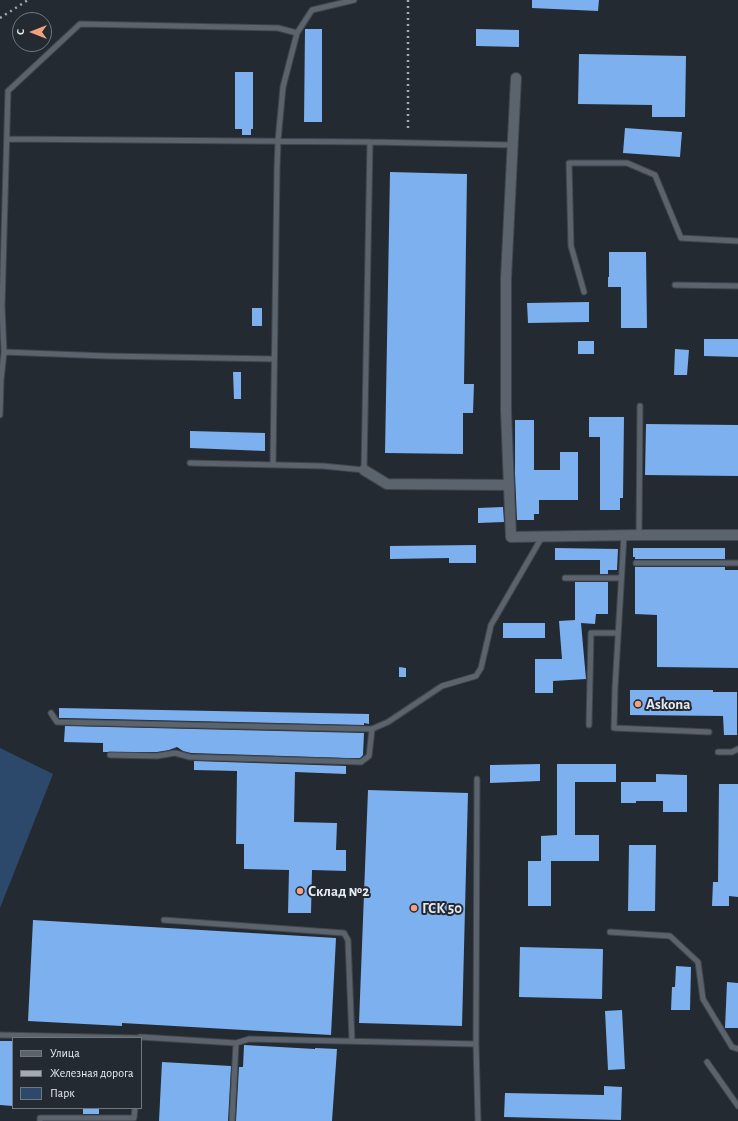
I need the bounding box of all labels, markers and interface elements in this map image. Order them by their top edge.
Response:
north arrow [12,12,52,52]
text: С [15,29,26,35]
place label: Askona [646,695,690,713]
marker: Askona [633,699,643,709]
place label: Склад №2 [308,882,369,900]
marker: Склад №2 [295,886,305,896]
place label: ГСК 50 [422,899,462,917]
marker: ГСК 50 [409,903,419,913]
legend [12,1037,142,1109]
text: Улица [50,1047,80,1059]
text: Железная дорога [50,1067,134,1079]
text: Парк [50,1087,75,1099]

